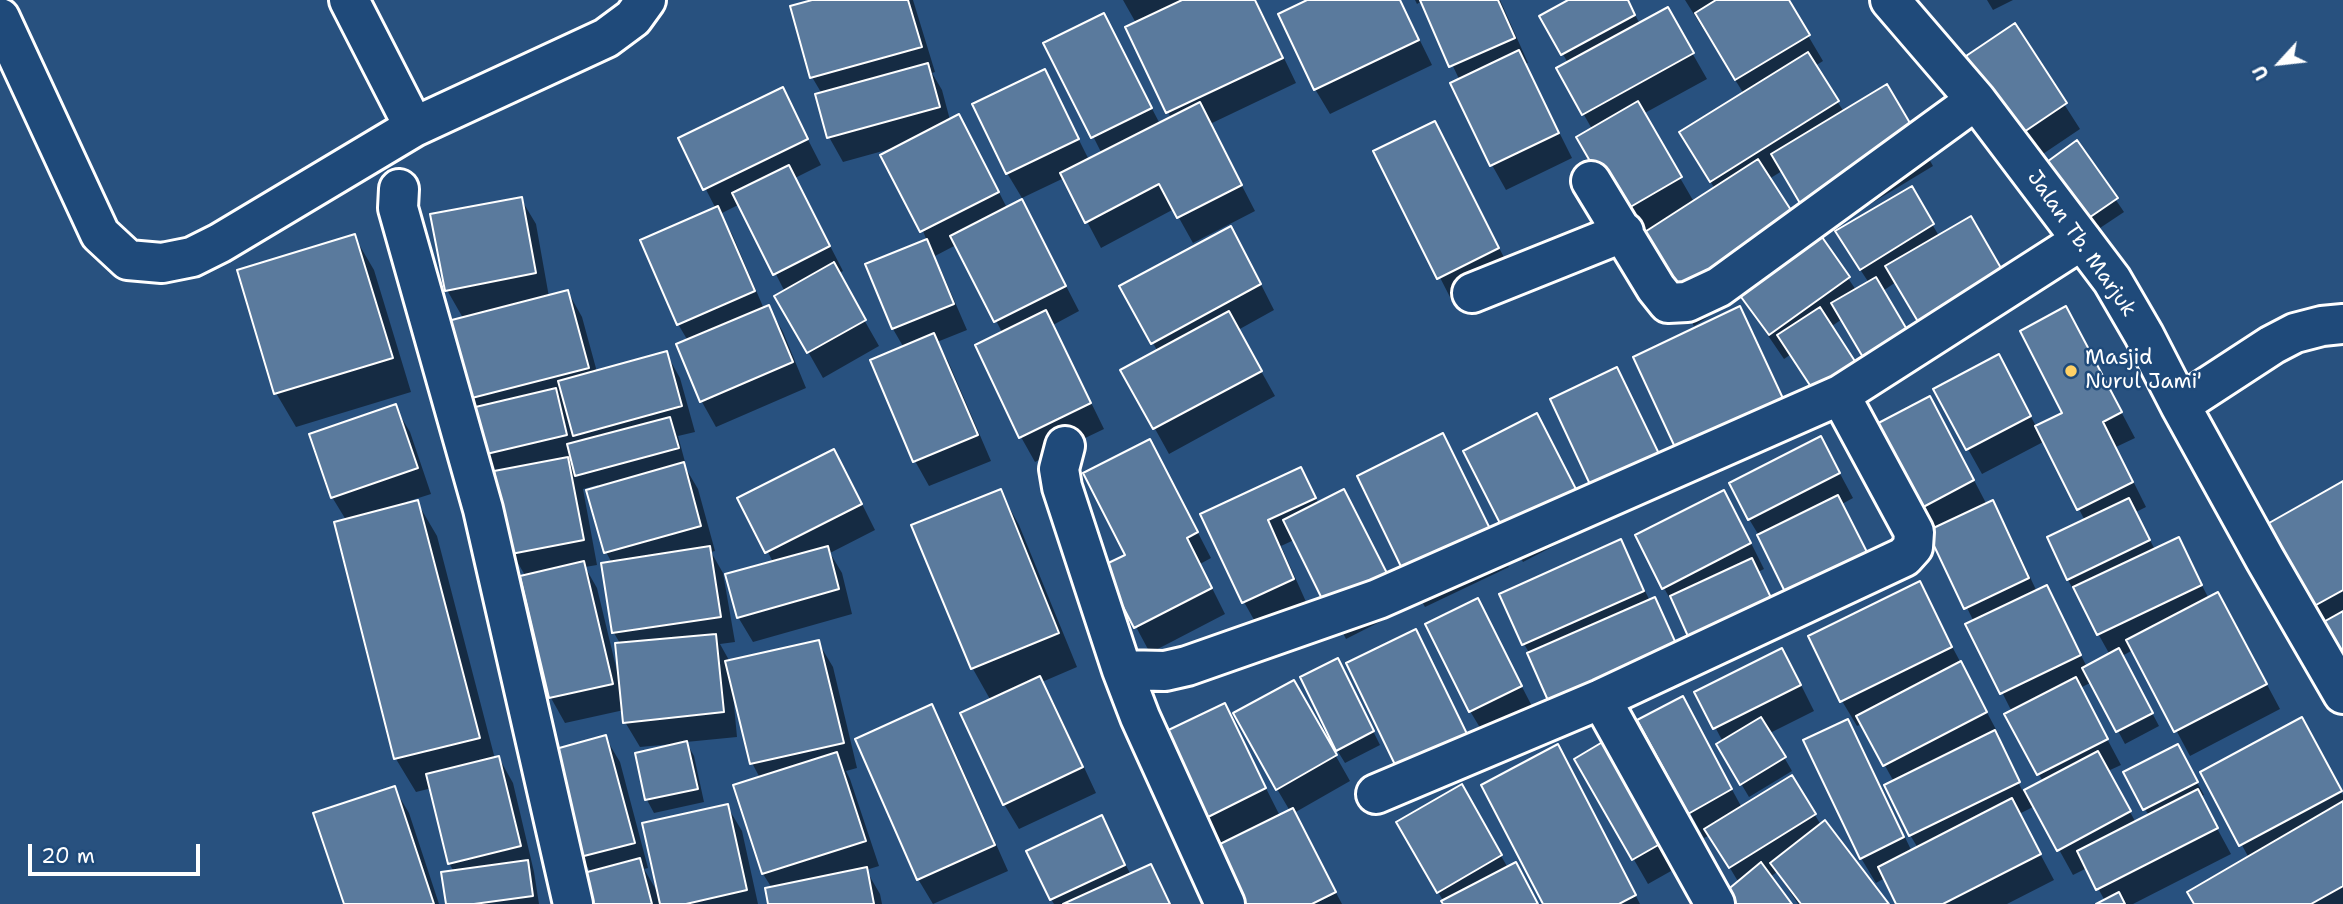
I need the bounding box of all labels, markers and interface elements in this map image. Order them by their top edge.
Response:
north arrow [2245,28,2315,98]
text: U [2247,61,2275,84]
street label: Jalan Tb. Marjuk [2021,166,2141,322]
place label: Masjid Nurul Jami' [2085,346,2202,396]
marker: Masjid Nurul Jami' [2063,363,2079,379]
scale bar [32,830,203,874]
text: 20 m [41,842,95,870]

